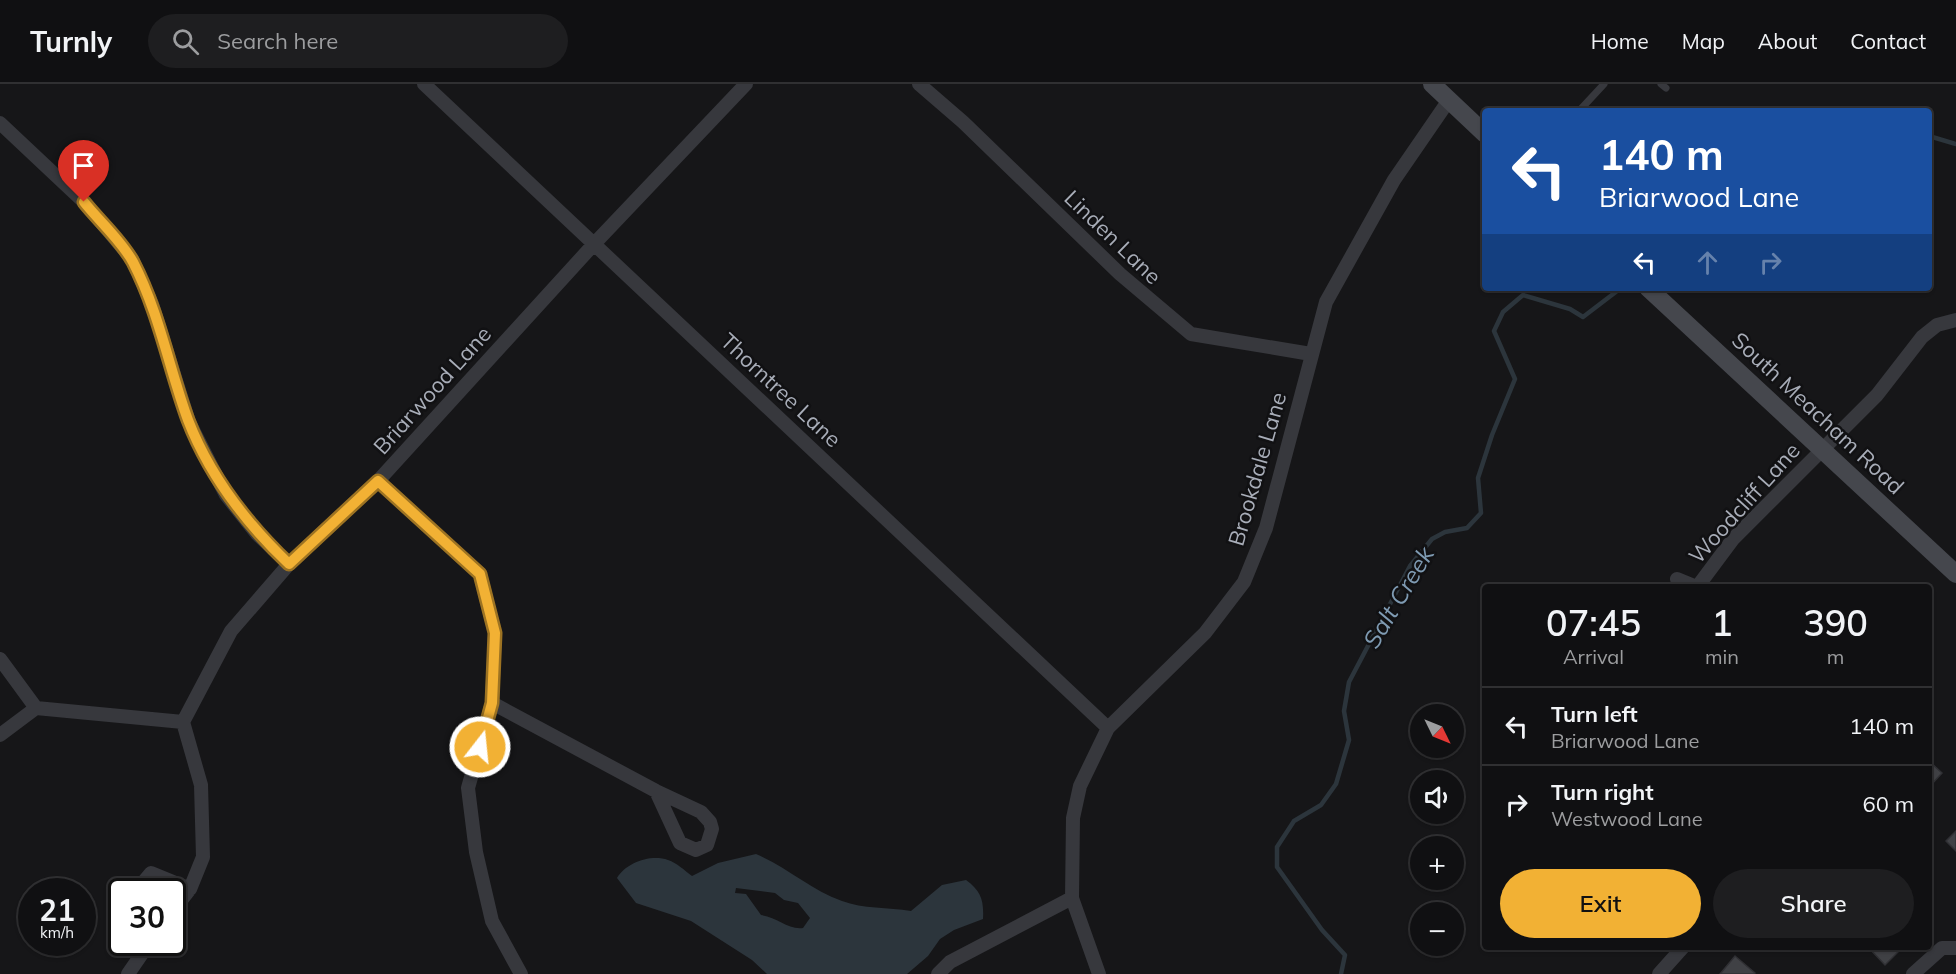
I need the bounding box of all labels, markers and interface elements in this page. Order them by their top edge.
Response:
search box [148,14,568,68]
text: Turnly [30,24,112,59]
icon: search [169,25,202,58]
text: Search here [217,27,338,55]
text: Home [1591,28,1649,54]
text: Map [1682,28,1725,54]
text: About [1758,28,1817,54]
text: Contact [1850,28,1926,54]
text: 140 m [1599,128,1724,181]
icon: left [1500,132,1578,210]
pin [58,140,109,202]
icon: arrive [67,149,100,182]
text: Briarwood Lane [1599,180,1799,214]
street label: Linden Lane [1059,184,1167,290]
icon: left [1628,246,1661,279]
icon: ahead [1691,246,1724,279]
icon: right [1754,246,1787,279]
street label: Briarwood Lane [367,320,497,460]
street label: South Meacham Road [1726,326,1910,500]
street label: Thorntree Lane [715,327,847,453]
street label: Brookdale Lane [1222,389,1292,549]
street label: Woodcliff Lane [1682,437,1806,569]
water label: Salt Creek [1356,540,1440,653]
text: 07:45 [1546,600,1641,645]
text: 1 [1711,600,1733,645]
text: 390 [1803,600,1868,645]
text: Arrival [1563,644,1624,669]
text: min [1705,644,1739,669]
text: m [1827,644,1844,669]
text: Turn left [1551,700,1638,728]
north arrow [1410,704,1464,758]
map controls [1410,704,1464,956]
icon: left [1500,710,1533,743]
text: 140 m [1849,712,1914,740]
position arrow [448,715,512,779]
text: Briarwood Lane [1551,728,1699,753]
button: sound [1410,770,1464,824]
text: Turn right [1551,778,1654,806]
icon: right [1500,788,1533,821]
text: 60 m [1863,790,1914,818]
text: Westwood Lane [1551,806,1703,831]
button: + [1410,836,1464,890]
button: Exit [1500,869,1701,938]
button: Share [1713,869,1914,938]
speed limit sign: 30 [108,878,186,956]
text: 21 [39,891,75,929]
button: − [1410,902,1464,956]
text: km/h [40,923,74,942]

